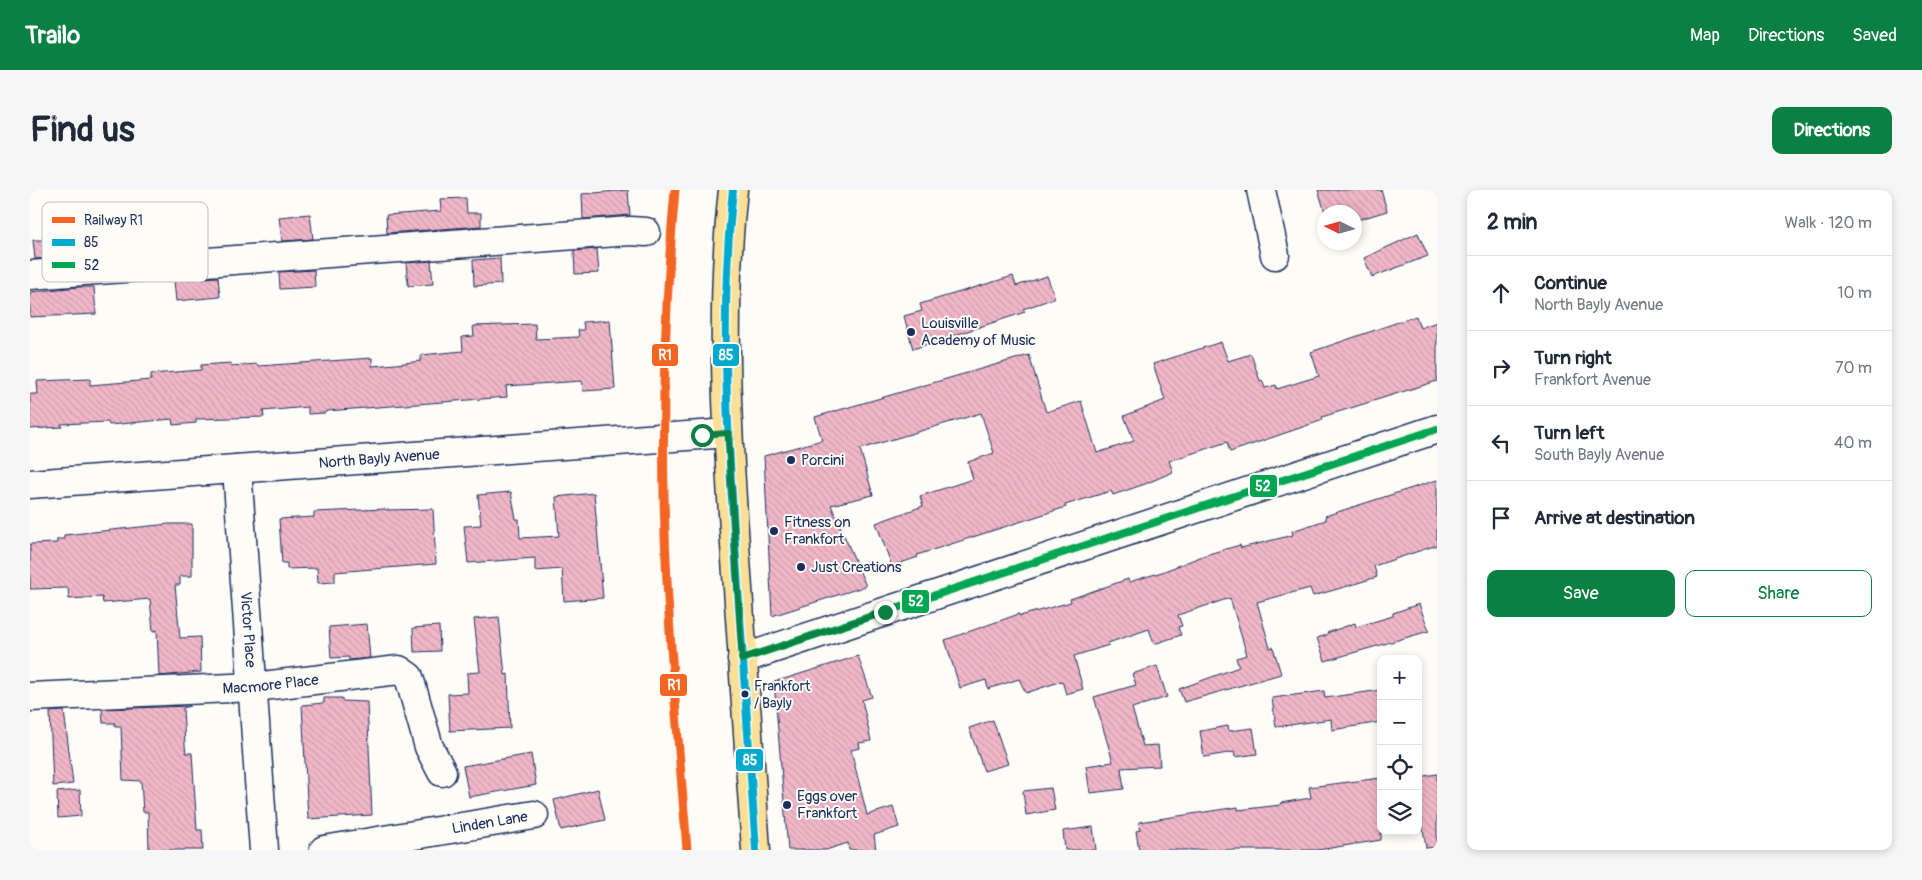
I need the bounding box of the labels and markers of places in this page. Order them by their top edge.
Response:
place label: Louisville Academy of Music [921,314,1036,350]
marker: Louisville Academy of Music [905,326,917,338]
place label: Porcini [801,451,844,470]
marker: Porcini [785,454,797,466]
place label: Fitness on Frankfort [784,513,851,549]
marker: Fitness on Frankfort [768,525,780,537]
place label: Just Creations [811,558,902,577]
marker: Just Creations [795,561,807,573]
place label: Frankfort / Bayly [754,678,811,712]
marker: Frankfort / Bayly [740,689,750,699]
place label: Eggs over Frankfort [797,787,858,823]
marker: Eggs over Frankfort [781,799,793,811]

